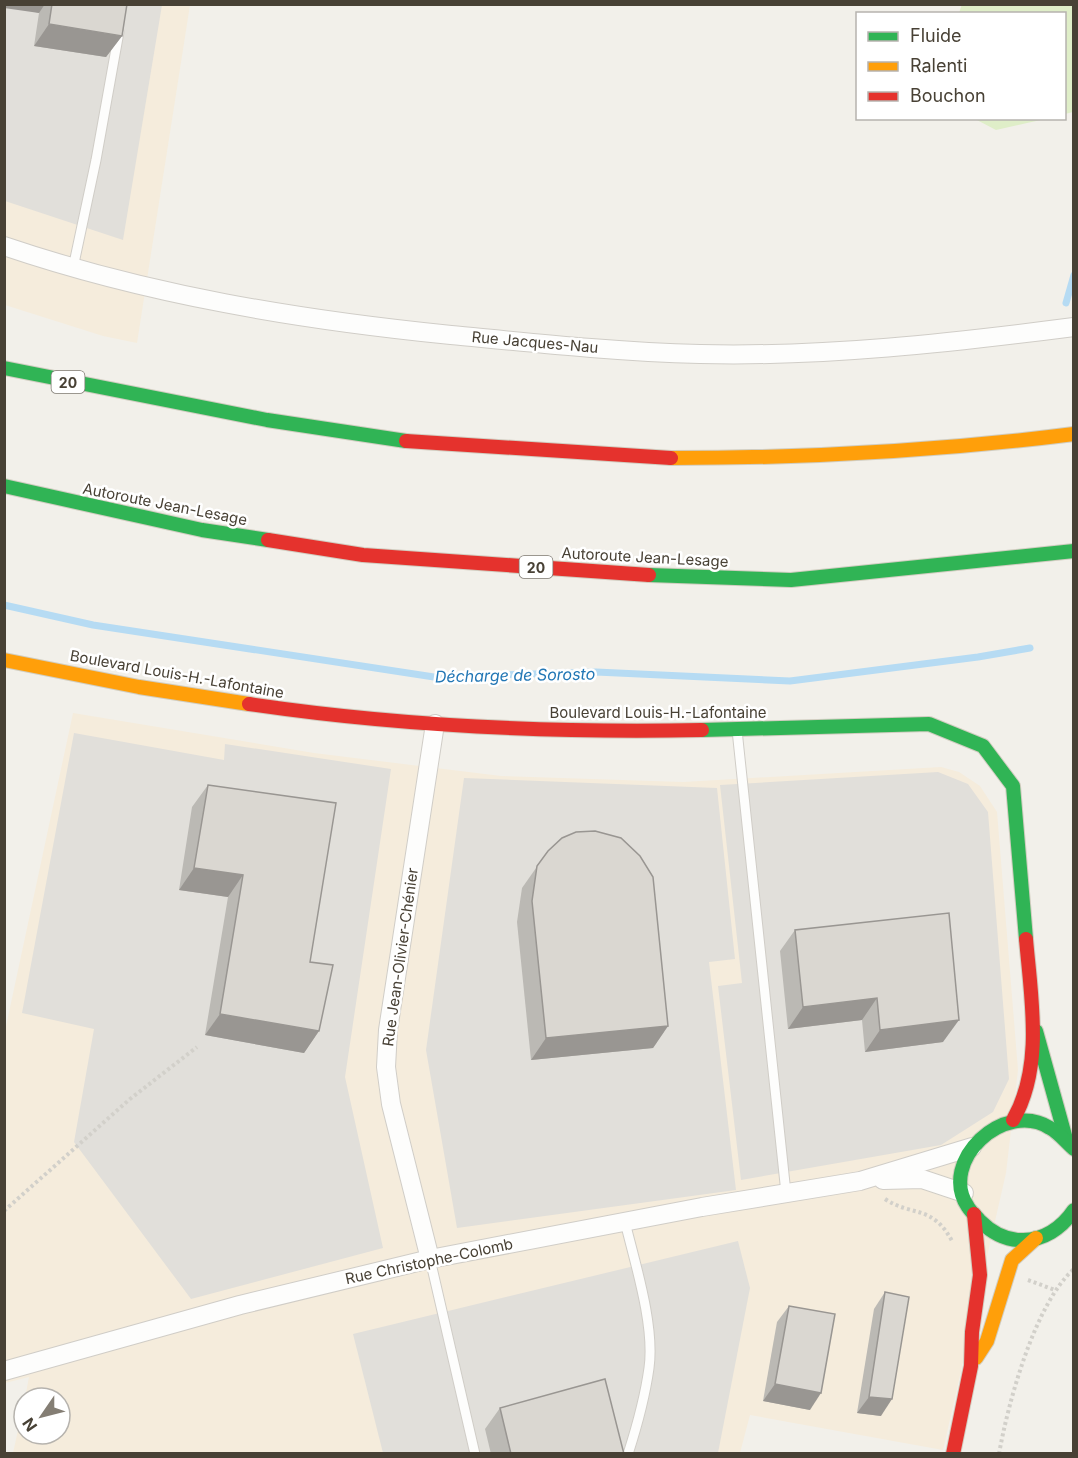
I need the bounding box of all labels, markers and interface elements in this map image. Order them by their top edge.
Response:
legend [856,12,1066,120]
text: Fluide [910,25,962,46]
text: Ralenti [910,55,967,76]
text: Bouchon [910,85,986,106]
street label: Rue Jacques-Nau [471,327,599,357]
road number: 20 [52,371,84,393]
street label: Autoroute Jean-Lesage [81,479,249,529]
street label: Autoroute Jean-Lesage [561,543,729,571]
road number: 20 [520,556,552,578]
street label: Boulevard Louis-H.-Lafontaine [68,646,286,702]
water label: Décharge de Sorosto [435,664,595,686]
street label: Boulevard Louis-H.-Lafontaine [549,703,767,722]
street label: Rue Jean-Olivier-Chénier [378,866,422,1047]
street label: Rue Christophe-Colomb [343,1234,515,1288]
north arrow [12,1386,72,1446]
text: N [18,1414,41,1435]

